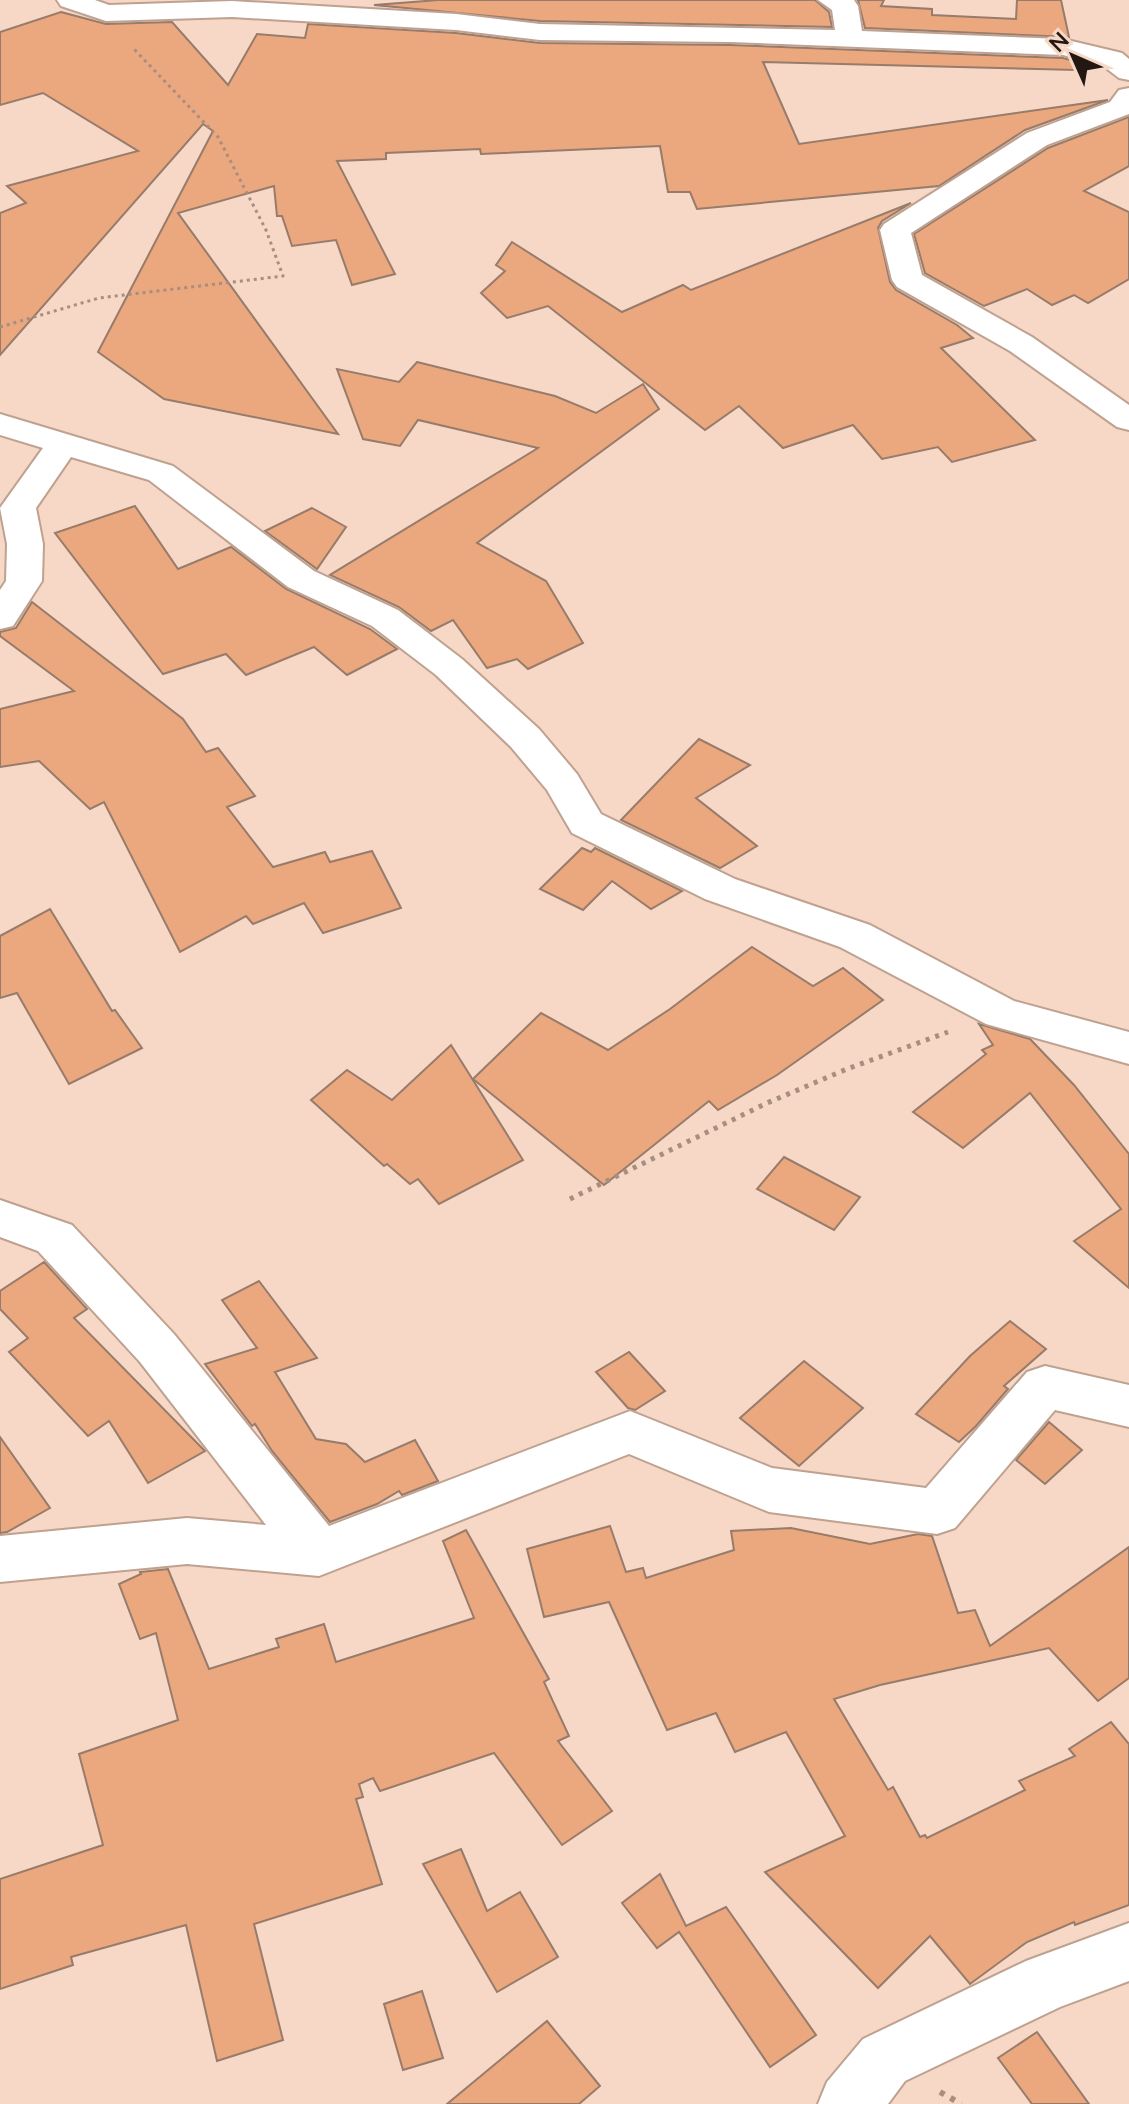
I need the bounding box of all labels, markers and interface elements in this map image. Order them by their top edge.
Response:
north arrow [1033,16,1113,96]
text: N [1043,26,1074,57]

